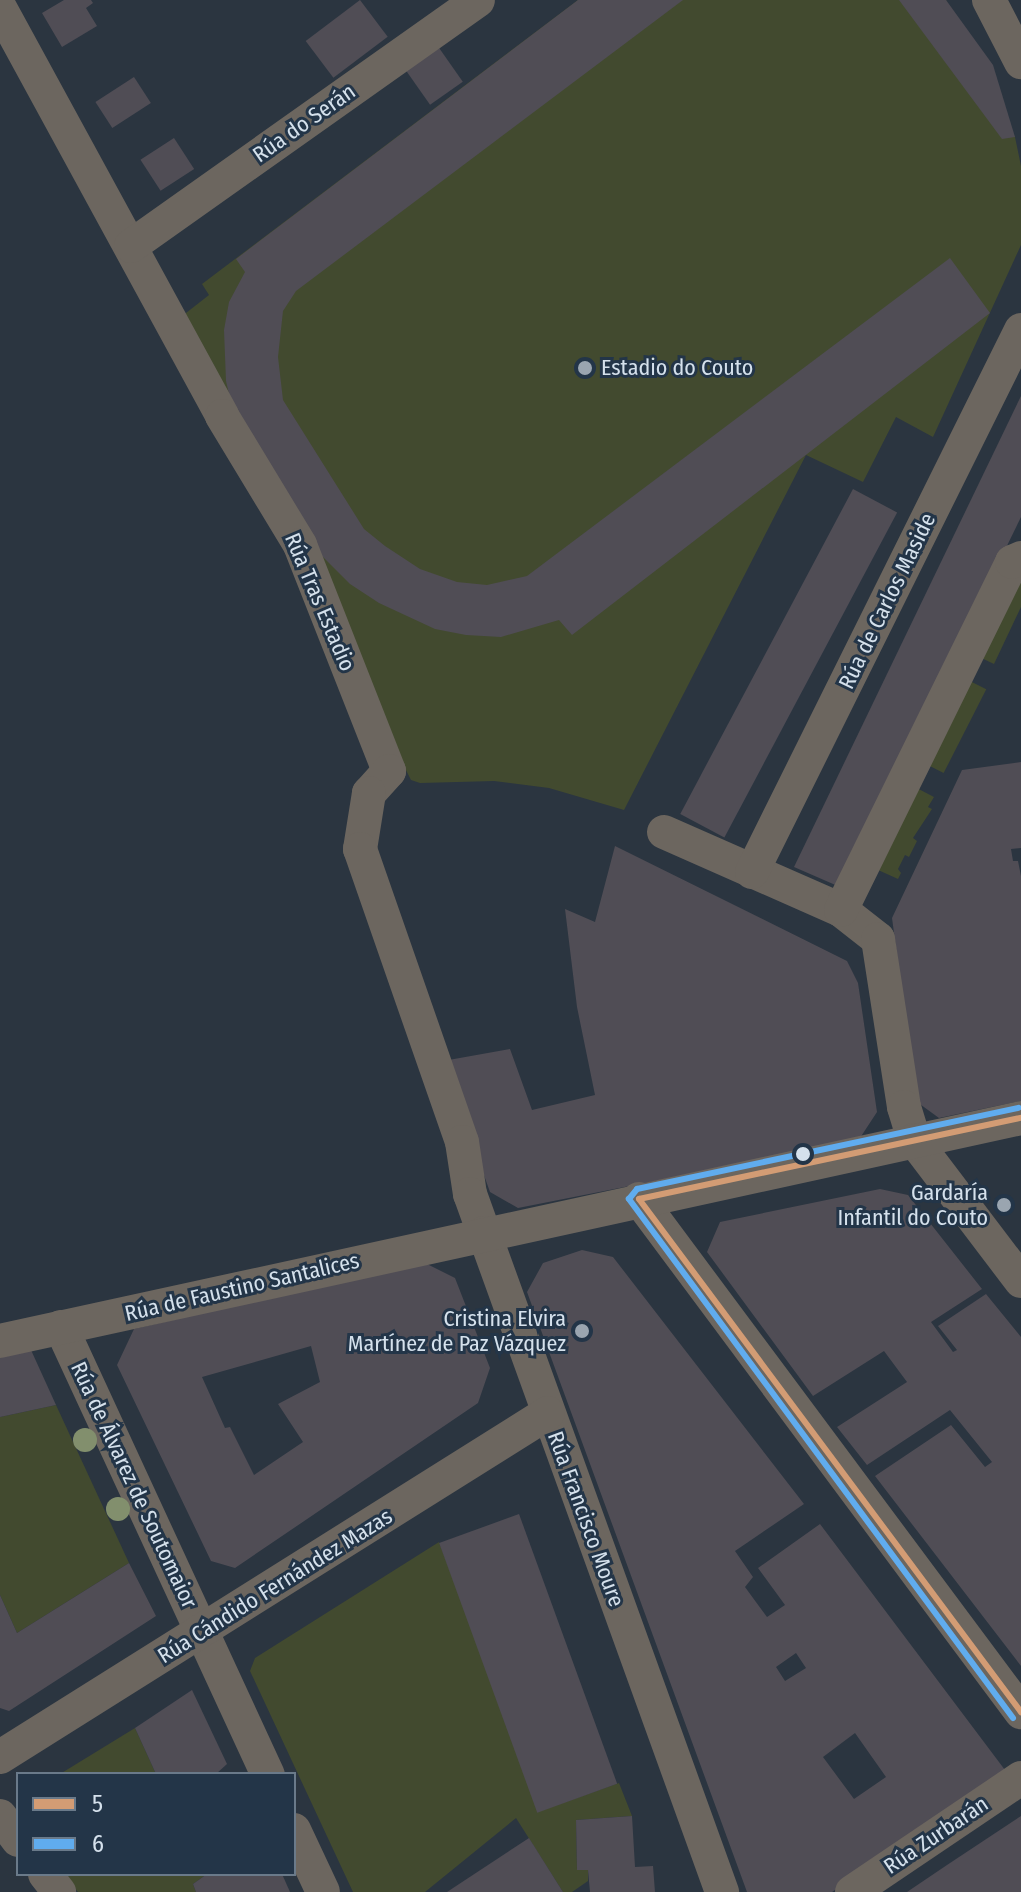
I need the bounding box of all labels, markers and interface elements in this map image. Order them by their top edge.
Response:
street label: Rúa do Serán [248,78,360,168]
place label: Estadio do Couto [601,355,753,381]
marker: Estadio do Couto [576,359,594,377]
street label: Rúa de Carlos Maside [833,509,941,693]
street label: Rúa Tras Estadio [279,529,361,675]
unlabelled marker [795,1146,811,1162]
place label: Gardaría Infantil do Couto [837,1179,988,1230]
marker: Gardaría Infantil do Couto [995,1196,1013,1214]
street label: Rúa de Faustino Santalices [122,1247,362,1327]
place label: Cristina Elvira Martínez de Paz Vázquez [348,1305,566,1356]
marker: Cristina Elvira Martínez de Paz Vázquez [573,1322,591,1340]
street label: Rúa de Álvarez de Soutomaior [65,1357,203,1613]
street label: Rúa Francisco Moure [542,1428,630,1610]
street label: Rúa Cándido Fernández Mazas [153,1503,397,1669]
legend [16,1772,296,1876]
text: 5 [92,1790,103,1818]
street label: Rúa Zurbarán [879,1790,993,1880]
text: 6 [92,1830,104,1858]

